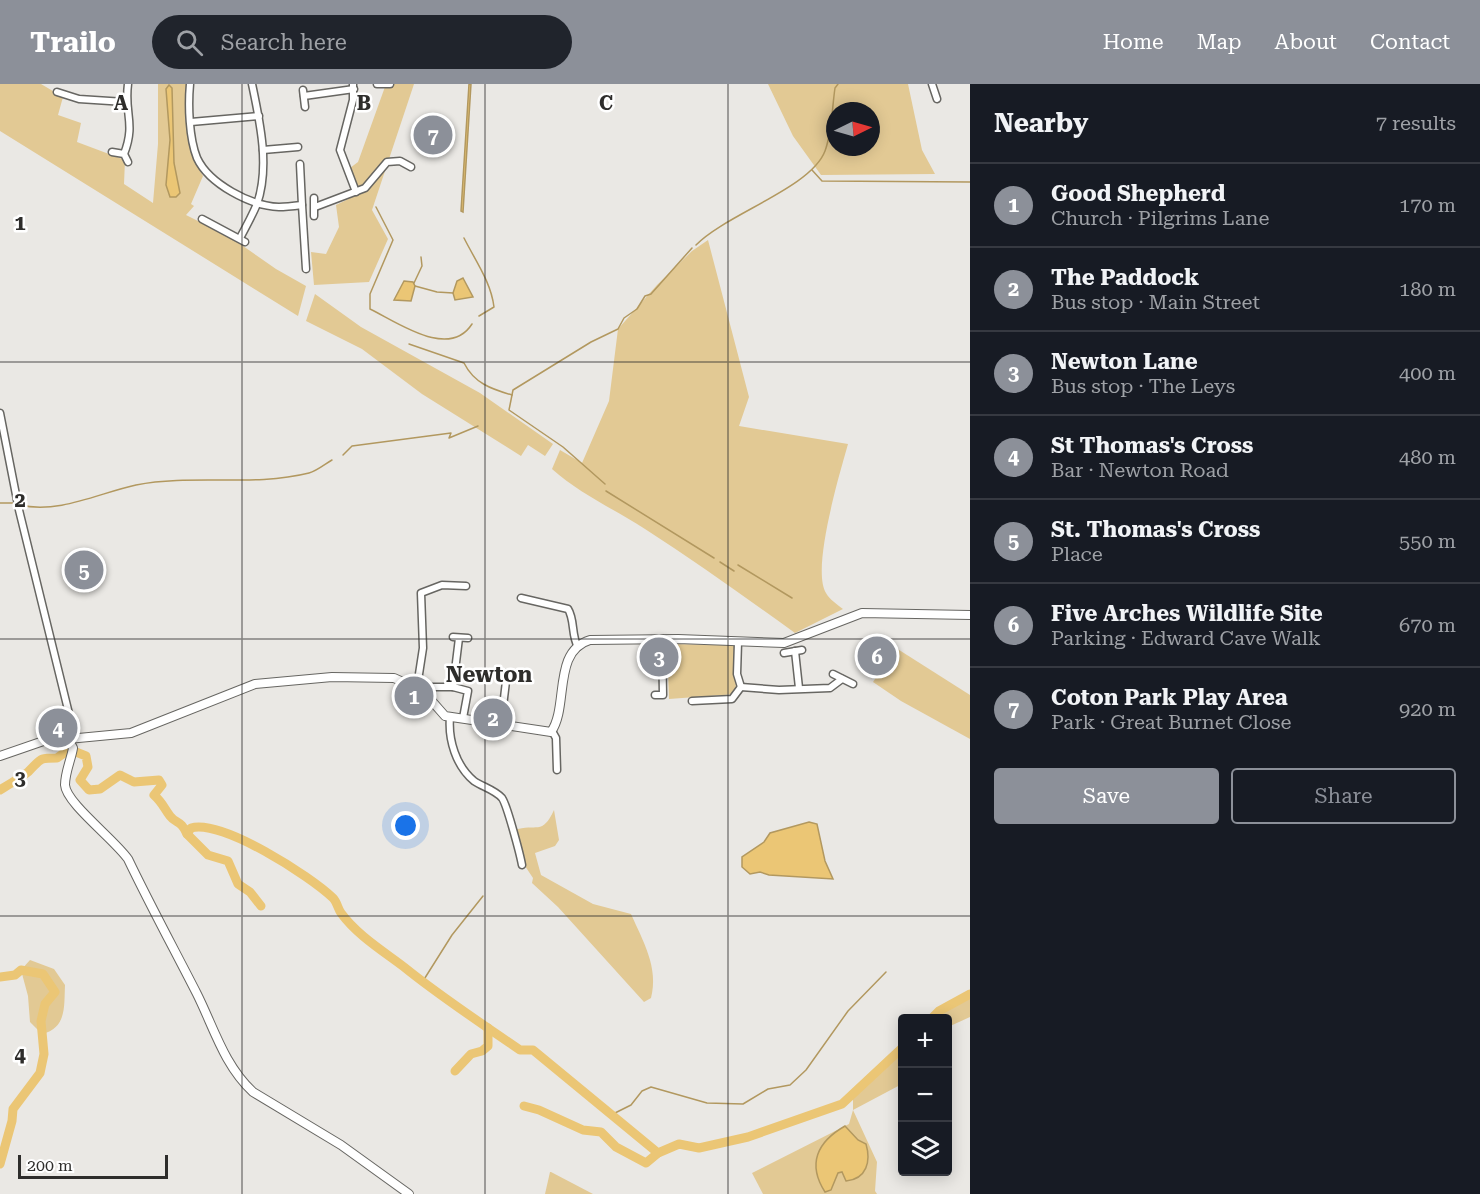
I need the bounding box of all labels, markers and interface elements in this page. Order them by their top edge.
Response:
search box [152,15,572,69]
text: Trailo [30,26,116,59]
icon: search [173,26,206,59]
text: Search here [221,30,347,55]
text: Home [1103,30,1164,54]
text: Map [1197,30,1242,54]
text: About [1275,30,1337,54]
text: Contact [1370,30,1450,54]
text: A [114,91,129,115]
text: B [357,91,371,115]
text: C [599,91,613,115]
north arrow [826,102,880,156]
text: Nearby [994,108,1088,138]
text: 7 results [1376,111,1456,135]
pin: 7 [414,112,452,158]
text: Good Shepherd [1051,181,1225,206]
text: 1 [1008,193,1019,217]
text: 170 m [1399,193,1456,217]
text: Church · Pilgrims Lane [1051,206,1269,230]
text: 1 [14,211,26,235]
text: The Paddock [1051,265,1199,290]
text: 2 [1008,277,1019,301]
text: 180 m [1399,277,1456,301]
text: Bus stop · Main Street [1051,290,1260,314]
text: Newton Lane [1051,349,1198,374]
text: 3 [1008,361,1019,385]
text: 400 m [1399,361,1456,385]
text: Bus stop · The Leys [1051,374,1235,398]
text: St Thomas's Cross [1051,433,1253,458]
text: 4 [1008,445,1019,469]
text: 480 m [1399,445,1456,469]
text: Bar · Newton Road [1051,458,1229,482]
text: 2 [14,488,26,512]
text: St. Thomas's Cross [1051,517,1260,542]
text: 5 [1008,529,1019,553]
text: 550 m [1399,529,1456,553]
text: Place [1051,542,1103,566]
pin: 5 [64,548,104,592]
text: Five Arches Wildlife Site [1051,601,1323,626]
text: 6 [1008,613,1019,637]
text: 670 m [1399,613,1456,637]
text: Parking · Edward Cave Walk [1051,626,1321,650]
pin: 3 [640,634,678,680]
pin: 6 [858,634,896,678]
district label: Newton [446,662,532,687]
pin: 1 [394,674,434,718]
text: Coton Park Play Area [1051,685,1288,710]
pin: 2 [474,696,512,740]
text: 7 [1008,697,1019,721]
text: 920 m [1399,697,1456,721]
pin: 4 [38,706,78,750]
text: Park · Great Burnet Close [1051,710,1291,734]
text: 3 [14,766,26,790]
button: Save [994,768,1219,824]
button: Share [1231,768,1456,824]
your location [391,811,420,840]
map controls [898,1014,952,1176]
button: + [898,1014,952,1068]
text: 4 [14,1043,26,1067]
button: − [898,1068,952,1122]
button: layers [898,1122,952,1176]
scale bar [18,1152,168,1180]
text: 200 m [27,1156,73,1175]

